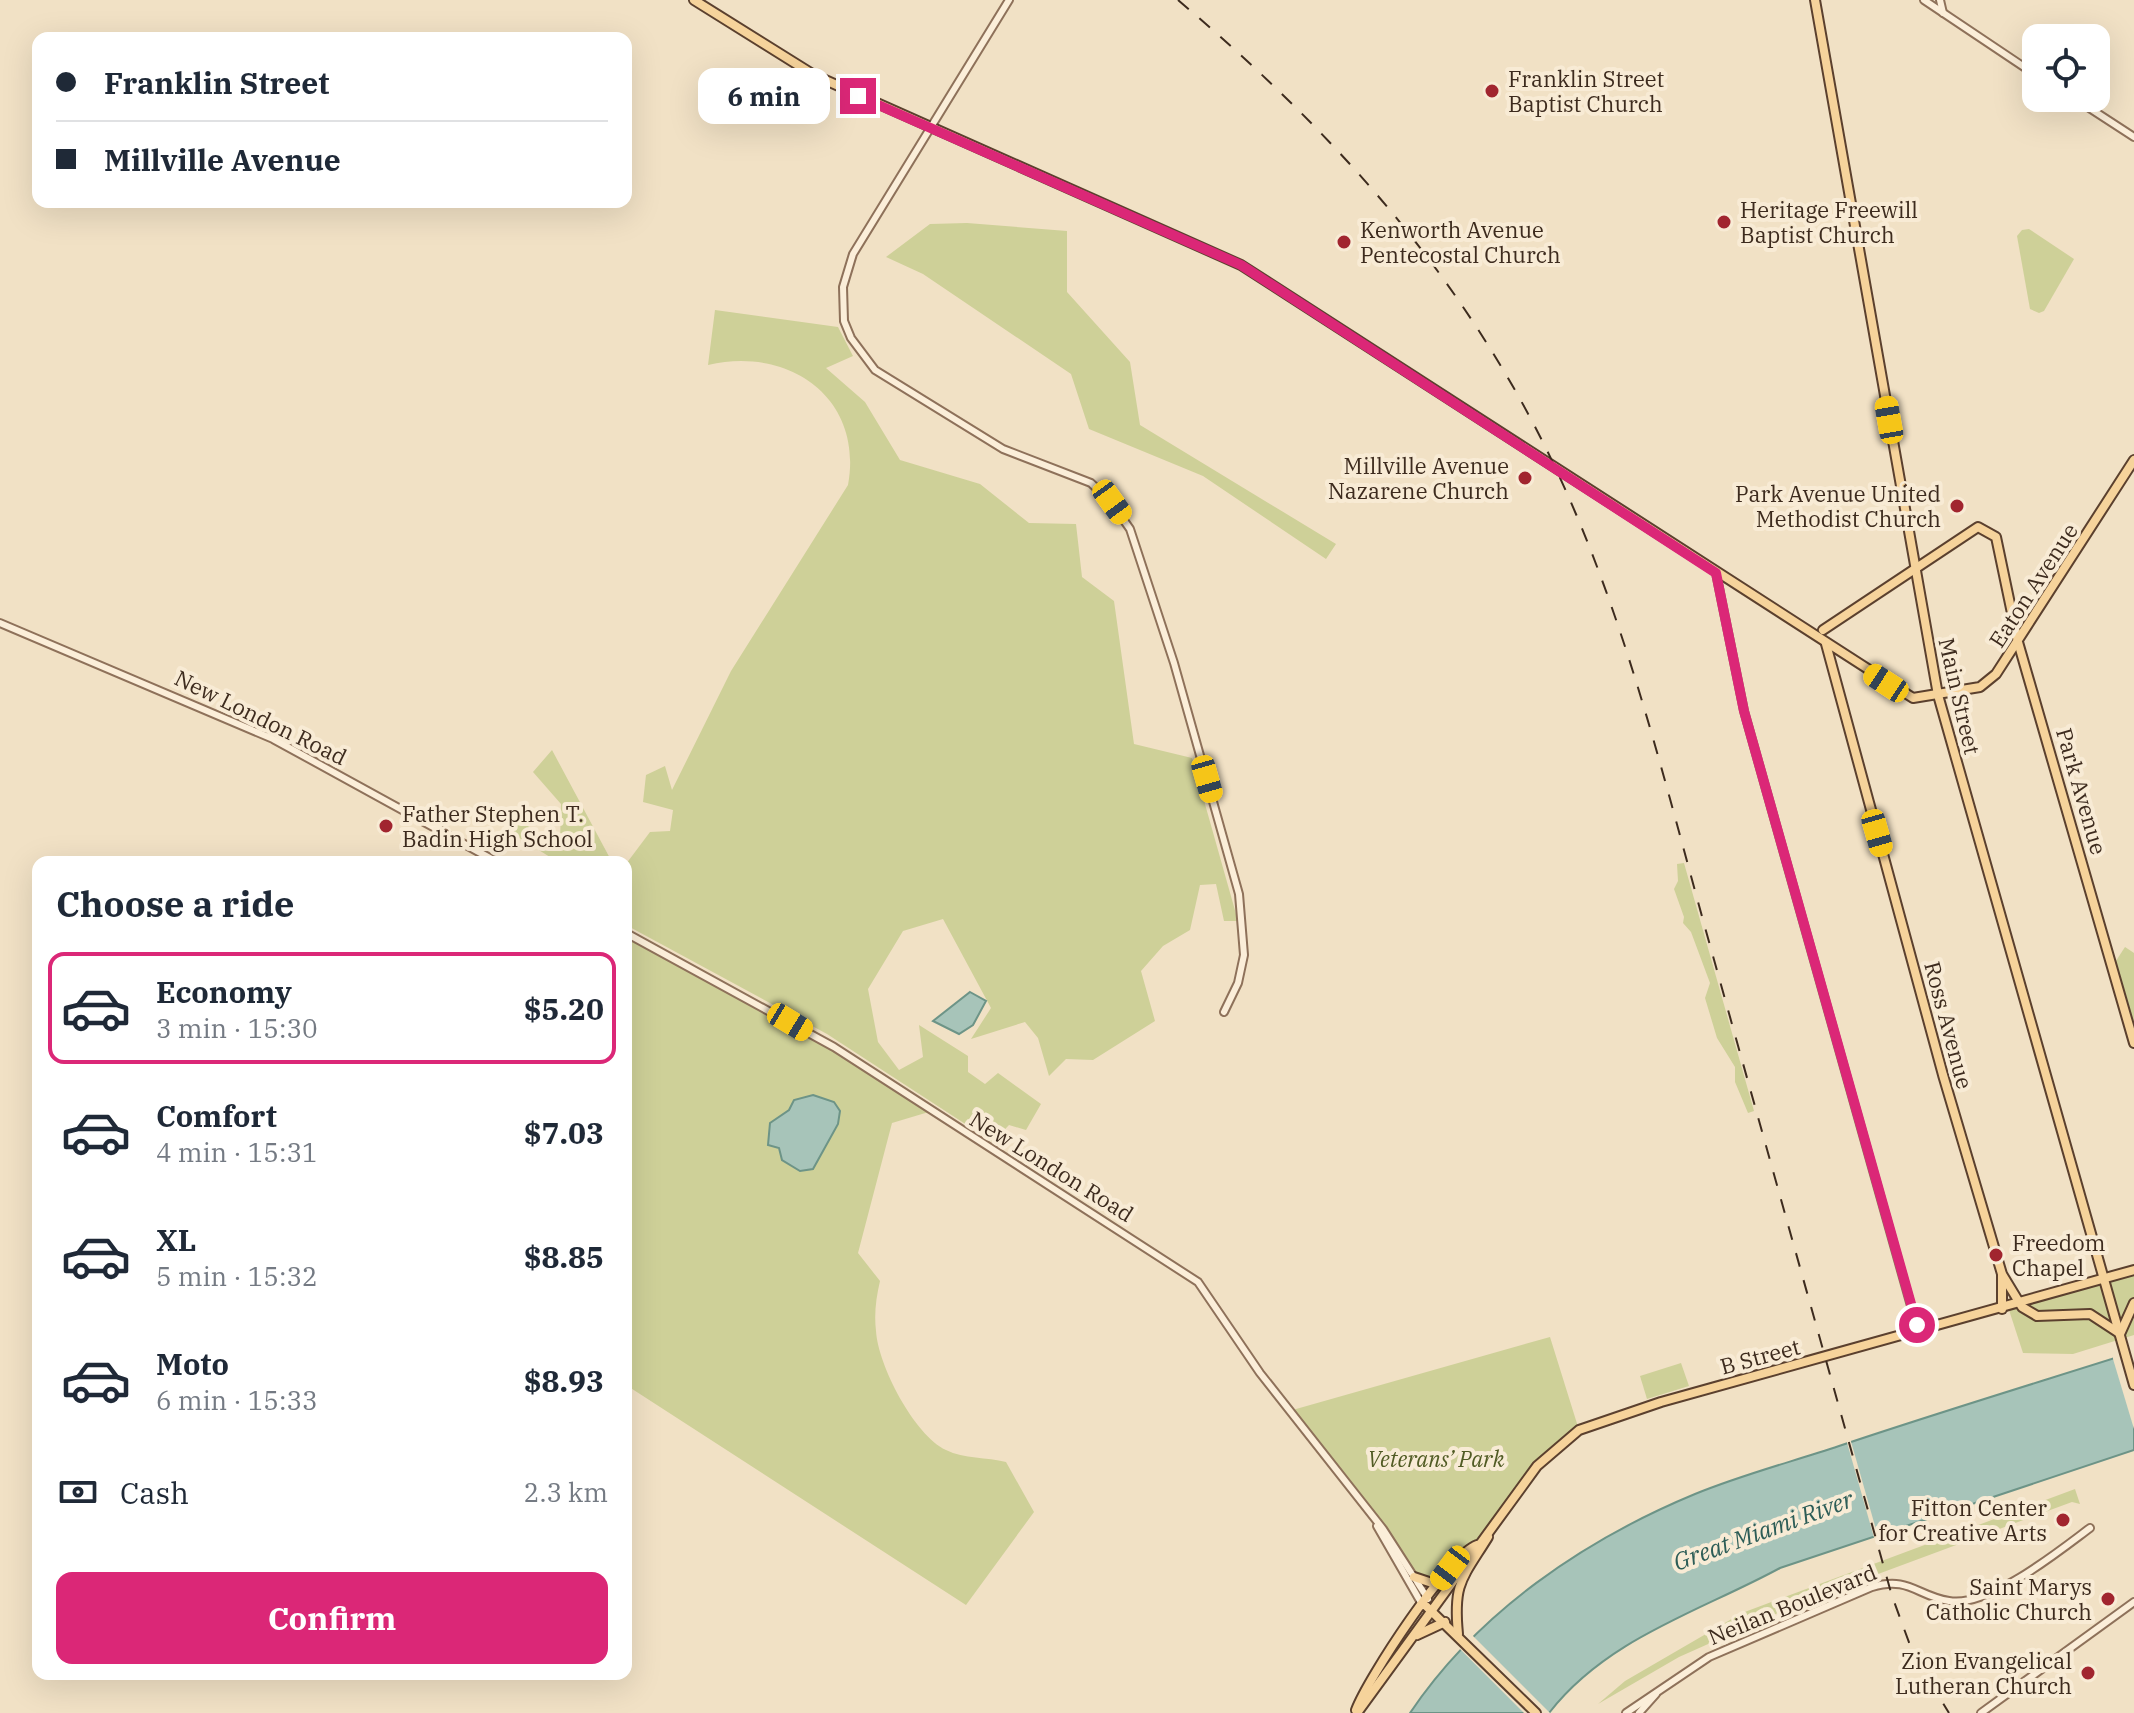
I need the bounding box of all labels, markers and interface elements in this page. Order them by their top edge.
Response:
map controls [2022,24,2110,112]
button: locate [2022,24,2110,112]
text: Franklin Street [104,63,330,102]
place label: Franklin Street Baptist Church [1508,64,1665,118]
callout: 6 min [698,68,830,124]
route end [840,78,876,114]
text: 6 min [728,79,800,113]
marker: Franklin Street Baptist Church [1483,82,1501,100]
text: Millville Avenue [104,140,341,179]
place label: Heritage Freewill Baptist Church [1740,195,1918,249]
marker: Heritage Freewill Baptist Church [1715,213,1733,231]
place label: Kenworth Avenue Pentecostal Church [1360,215,1561,269]
marker: Kenworth Avenue Pentecostal Church [1335,233,1353,251]
car [1873,394,1905,446]
place label: Millville Avenue Nazarene Church [1328,451,1509,505]
marker: Millville Avenue Nazarene Church [1516,469,1534,487]
car [1088,476,1136,528]
place label: Park Avenue United Methodist Church [1735,479,1941,533]
marker: Park Avenue United Methodist Church [1948,497,1966,515]
street label: Eaton Avenue [1982,517,2084,653]
street label: Main Street [1932,635,1988,758]
car [1859,660,1913,706]
street label: New London Road [170,663,352,771]
street label: Park Avenue [2050,724,2114,858]
car [1189,753,1225,805]
place label: Father Stephen T. Badin High School [402,799,593,853]
car [1859,807,1895,859]
marker: Father Stephen T. Badin High School [377,817,395,835]
text: Choose a ride [56,880,295,927]
street label: Ross Avenue [1918,958,1980,1092]
icon: car [60,972,132,1044]
text: Economy [156,972,292,1011]
text: $5.20 [524,989,604,1028]
car [763,999,817,1045]
text: 3 min · 15:30 [156,1011,318,1045]
icon: car [60,1096,132,1168]
text: Comfort [156,1096,277,1135]
street label: New London Road [965,1104,1139,1228]
text: $7.03 [524,1113,604,1152]
text: 4 min · 15:31 [156,1135,318,1169]
icon: car [60,1220,132,1292]
text: XL [156,1220,196,1259]
place label: Freedom Chapel [2012,1228,2106,1282]
text: $8.85 [524,1237,604,1276]
marker: Freedom Chapel [1987,1246,2005,1264]
text: 5 min · 15:32 [156,1259,318,1293]
route start [1899,1307,1935,1343]
street label: B Street [1717,1331,1803,1381]
icon: car [60,1344,132,1416]
text: Moto [156,1344,229,1383]
text: $8.93 [524,1361,604,1400]
text: 6 min · 15:33 [156,1383,318,1417]
park label: Veterans’ Park [1368,1444,1505,1473]
icon: cash [56,1470,100,1514]
text: Cash [120,1473,189,1512]
text: 2.3 km [524,1475,608,1509]
water label: Great Miami River [1668,1482,1859,1577]
place label: Fitton Center for Creative Arts [1878,1493,2047,1547]
marker: Fitton Center for Creative Arts [2054,1511,2072,1529]
car [1426,1542,1474,1594]
street label: Neilan Boulevard [1703,1557,1881,1651]
button: Confirm [56,1572,608,1664]
place label: Saint Marys Catholic Church [1926,1572,2092,1626]
marker: Saint Marys Catholic Church [2099,1590,2117,1608]
place label: Zion Evangelical Lutheran Church [1895,1646,2072,1700]
marker: Zion Evangelical Lutheran Church [2079,1664,2097,1682]

